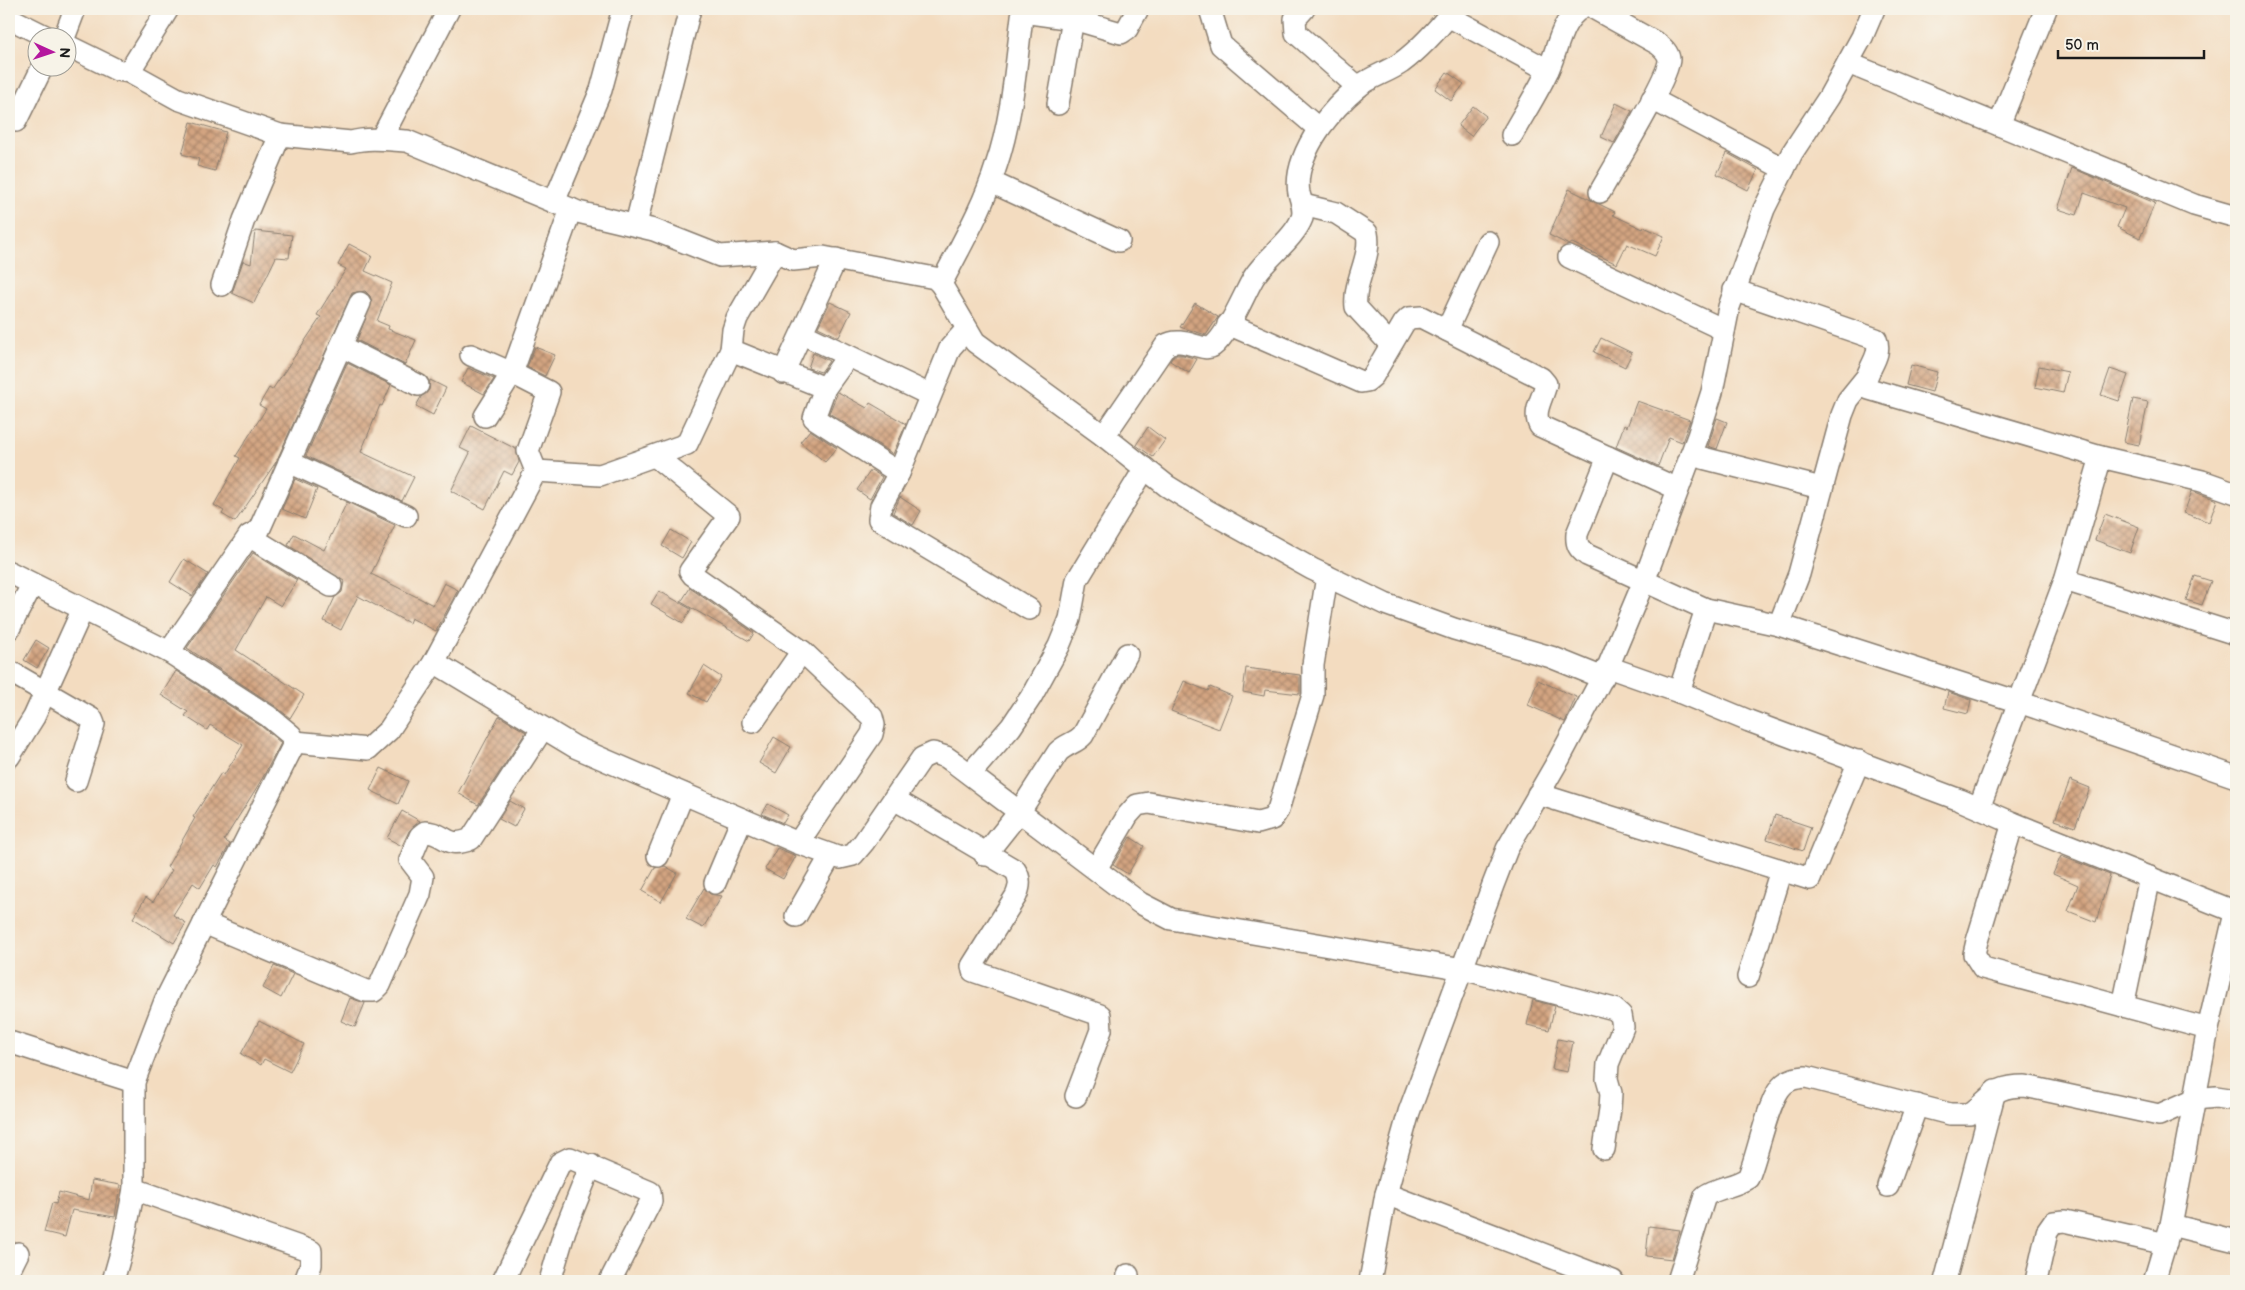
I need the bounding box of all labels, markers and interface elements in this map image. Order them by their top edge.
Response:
north arrow [28,28,78,78]
scale bar [2058,28,2204,60]
text: 50 m [2065,36,2099,55]
text: N [56,47,73,58]

